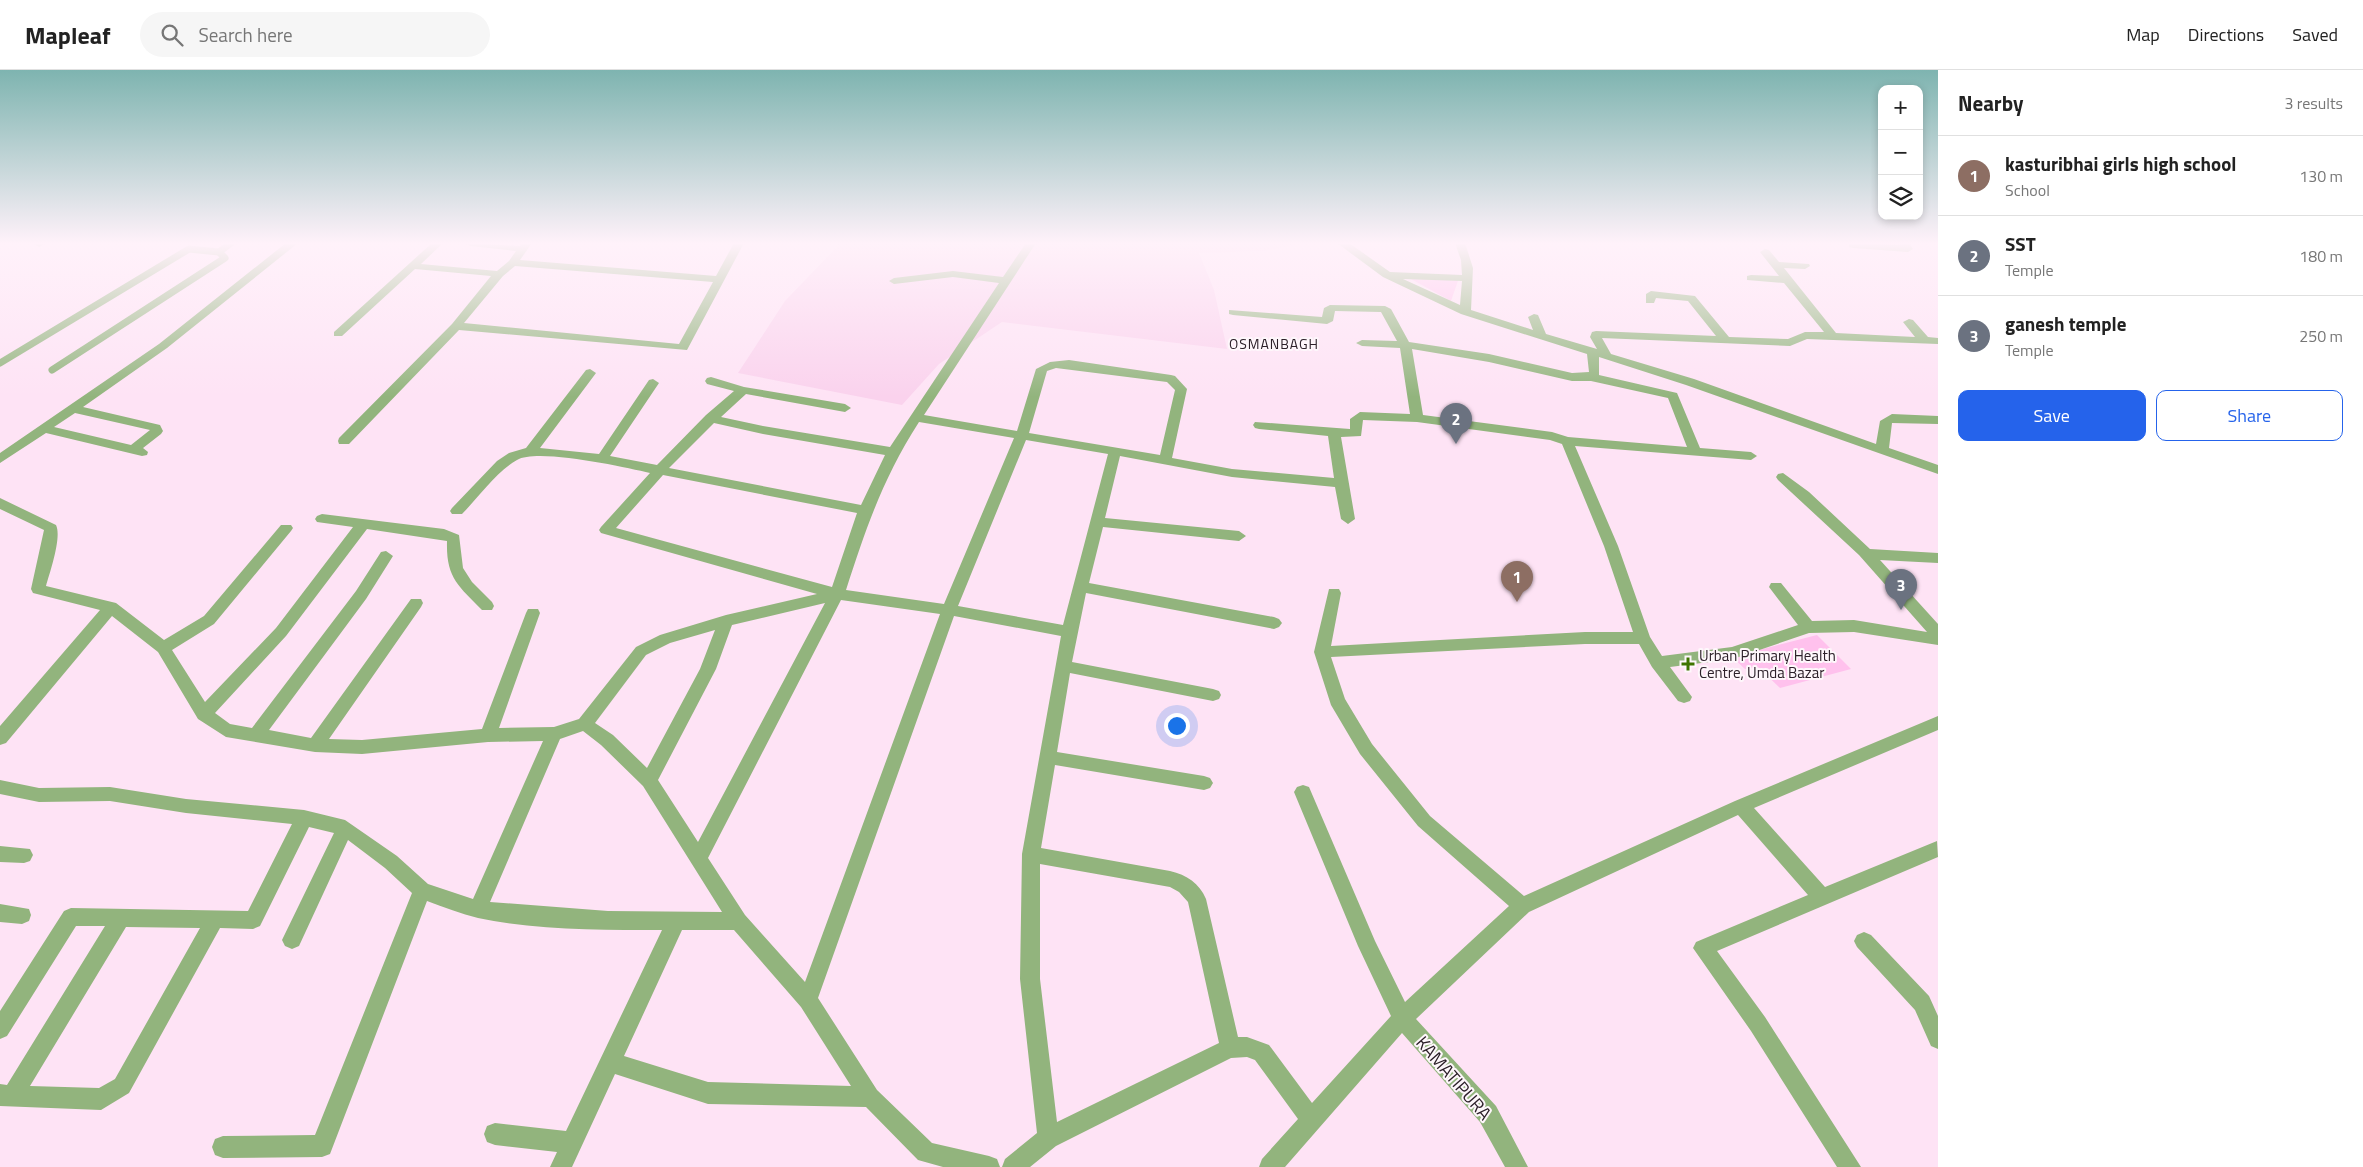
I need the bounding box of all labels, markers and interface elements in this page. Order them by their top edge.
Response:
search box [140,12,490,57]
text: Mapleaf [25,17,110,53]
text: Search here [198,20,293,49]
icon: search [158,21,186,49]
text: Map [2126,21,2160,48]
text: Directions [2188,21,2264,48]
text: Saved [2292,21,2338,48]
map controls [1878,85,1923,220]
button: + [1878,85,1923,130]
text: Nearby [1958,87,2023,119]
text: 3 results [2284,91,2343,115]
button: − [1878,130,1923,175]
text: kasturibhai girls high school [2005,149,2236,178]
text: 1 [1970,164,1978,188]
text: 130 m [2299,164,2343,188]
button: layers [1878,175,1923,220]
text: School [2005,178,2050,202]
text: SST [2005,229,2036,258]
text: 2 [1970,244,1978,268]
text: 180 m [2299,244,2343,268]
text: Temple [2005,258,2054,282]
text: ganesh temple [2005,309,2126,338]
text: 3 [1970,324,1978,348]
text: 250 m [2299,324,2343,348]
district label: OSMANBAGH [1229,333,1319,354]
text: Temple [2005,338,2054,362]
button: Save [1958,390,2146,441]
button: Share [2156,390,2343,441]
pin: 2 [1440,403,1472,444]
pin: 1 [1501,561,1533,602]
pin: 3 [1885,569,1917,610]
place label: Urban Primary Health Centre, Umda Bazar [1699,644,1836,684]
marker: Urban Primary Health Centre, Umda Bazar [1681,657,1695,671]
your location [1164,713,1190,739]
street label: KAMATIPURA [1410,1030,1498,1126]

